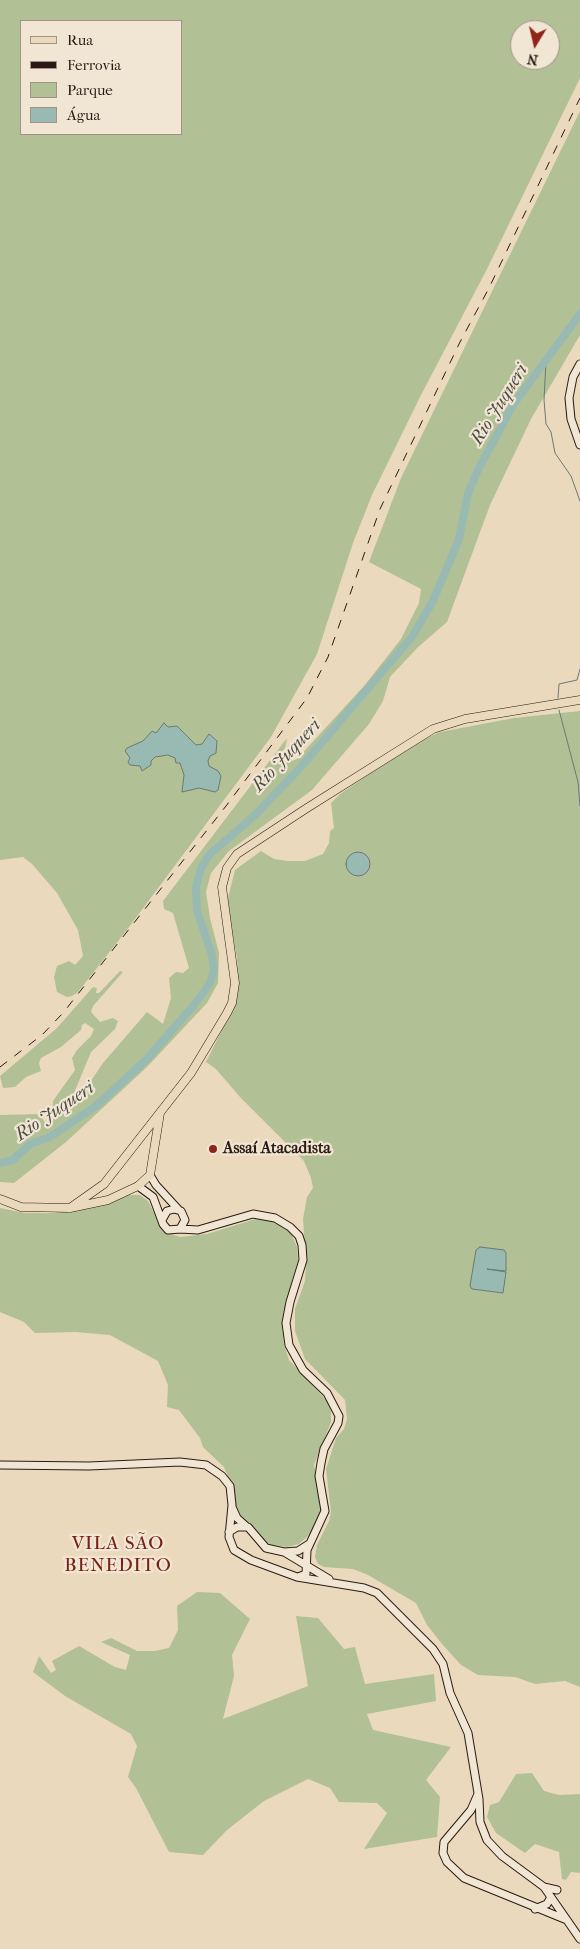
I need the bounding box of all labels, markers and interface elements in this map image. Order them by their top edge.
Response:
legend [20,20,182,135]
north arrow [510,20,560,70]
text: Rua [67,31,93,49]
text: N [526,50,539,69]
text: Ferrovia [67,56,121,74]
text: Parque [67,81,113,99]
text: Água [67,106,100,124]
water label: Rio Juqueri [467,361,533,449]
water label: Rio Juqueri [248,715,326,797]
water label: Rio Juqueri [11,1078,99,1146]
place label: Assaí Atacadista [223,1139,331,1159]
marker: Assaí Atacadista [207,1143,219,1155]
district label: VILA SÃO BENEDITO [63,1533,173,1577]

